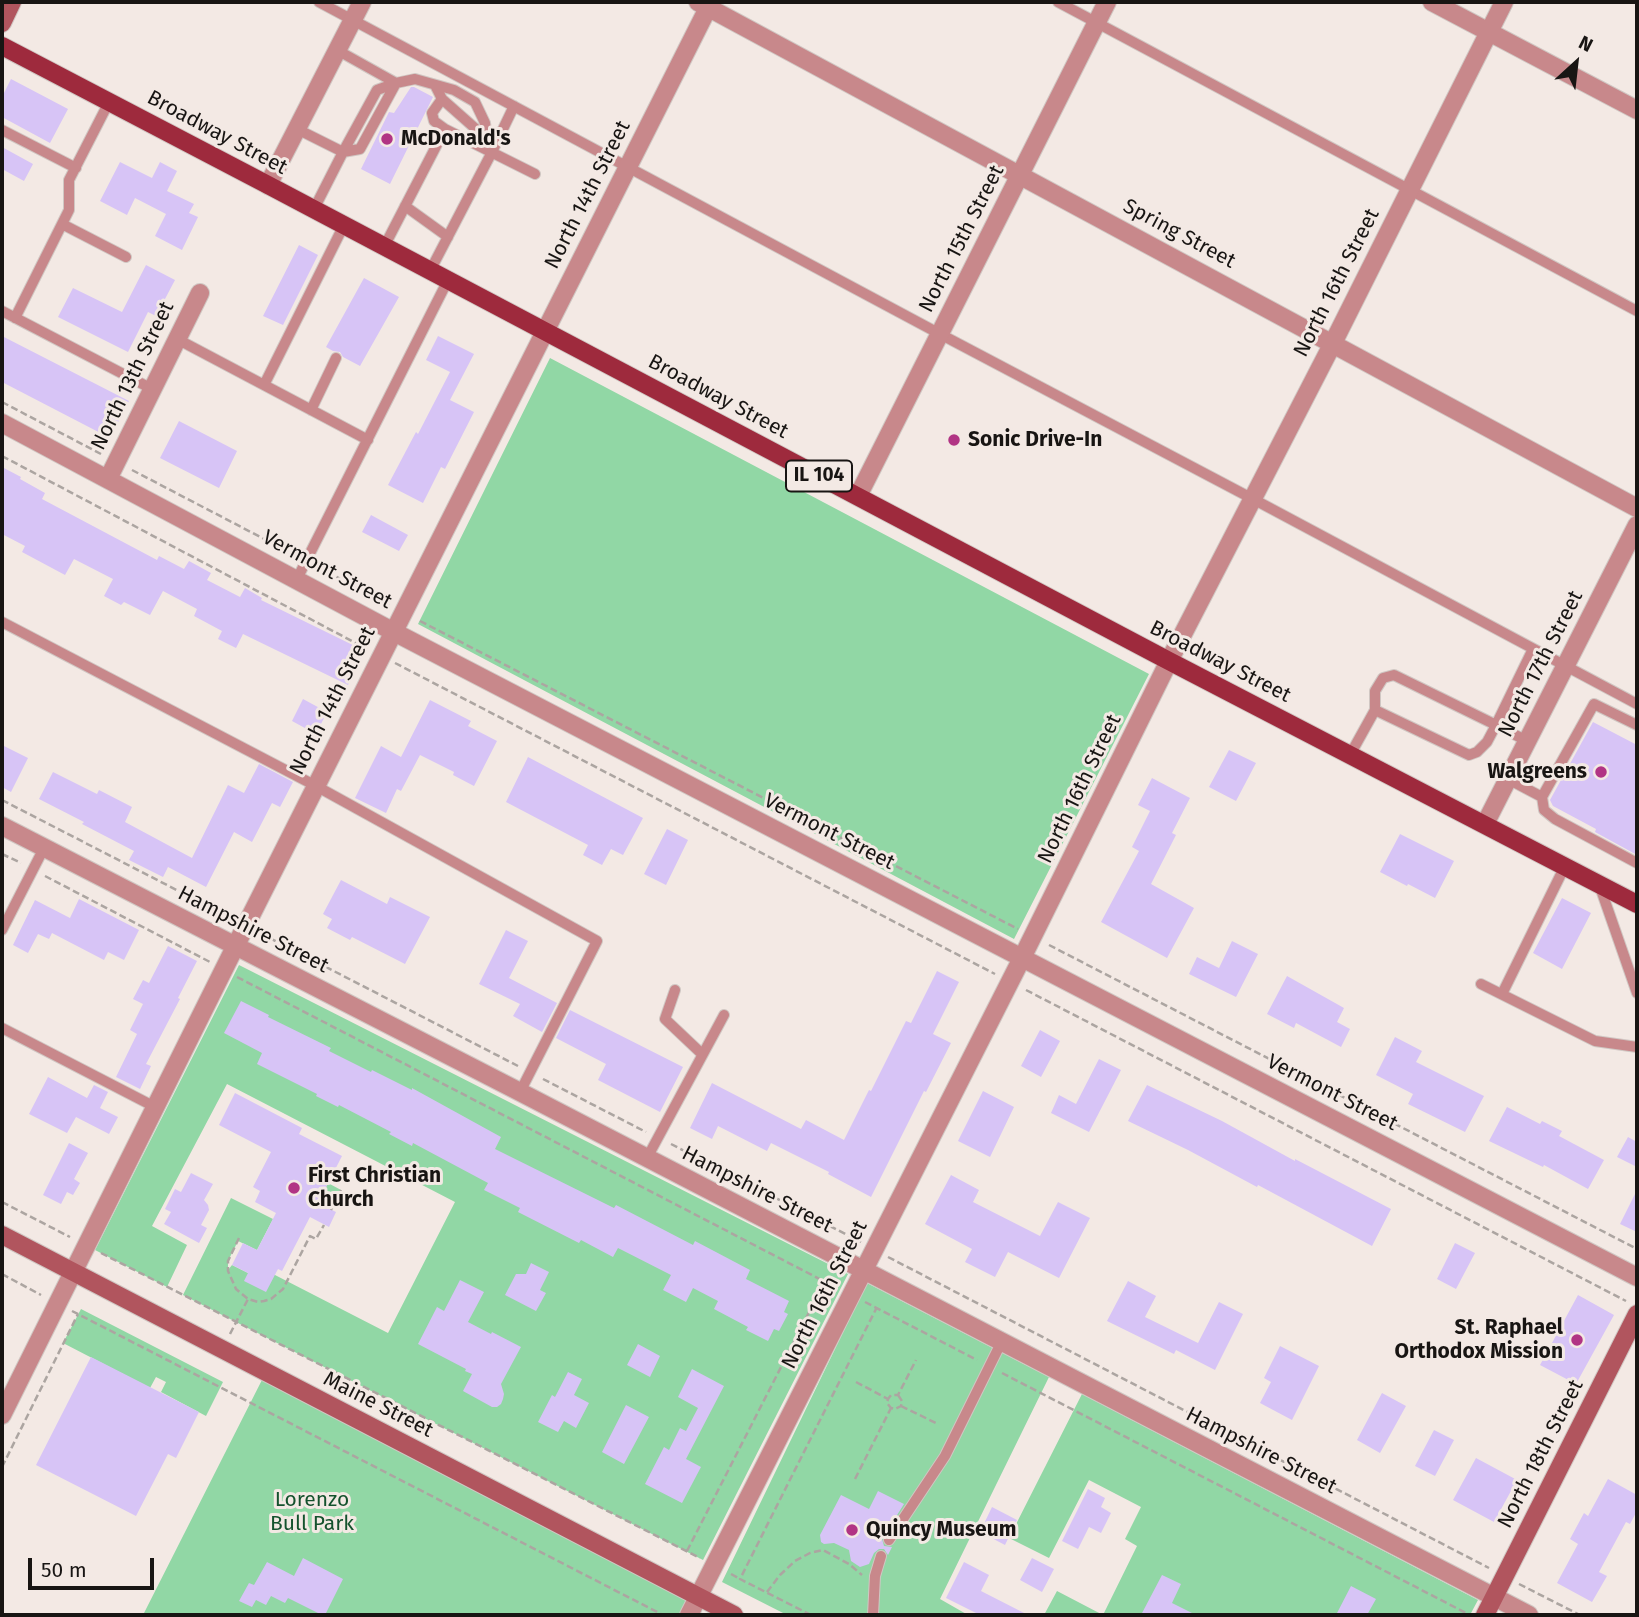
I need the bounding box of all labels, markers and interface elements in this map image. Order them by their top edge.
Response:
north arrow [1541,28,1611,98]
text: N [1575,31,1597,57]
street label: Broadway Street [143,85,291,181]
street label: North 14th Street [540,117,636,273]
place label: McDonald's [401,126,511,152]
marker: McDonald's [379,131,395,147]
street label: North 15th Street [914,161,1010,317]
street label: Spring Street [1118,194,1240,274]
street label: North 16th Street [1289,205,1385,361]
street label: North 13th Street [86,298,180,454]
street label: Broadway Street [644,349,792,445]
place label: Sonic Drive-In [968,427,1102,453]
marker: Sonic Drive-In [946,432,962,448]
road number: IL 104 [786,461,852,491]
street label: Vermont Street [258,525,396,615]
street label: North 17th Street [1493,587,1589,741]
street label: Broadway Street [1145,616,1295,708]
street label: North 14th Street [285,623,381,779]
street label: North 16th Street [1033,710,1127,868]
place label: Walgreens [1488,759,1587,785]
marker: Walgreens [1593,764,1609,780]
street label: Vermont Street [759,788,899,876]
street label: Hampshire Street [173,881,333,979]
street label: Vermont Street [1262,1049,1402,1137]
street label: Hampshire Street [677,1141,837,1239]
place label: First Christian Church [308,1163,441,1213]
marker: First Christian Church [286,1180,302,1196]
street label: North 16th Street [777,1217,873,1373]
place label: St. Raphael Orthodox Mission [1394,1315,1563,1365]
marker: St. Raphael Orthodox Mission [1569,1332,1585,1348]
street label: Maine Street [319,1367,437,1443]
street label: North 18th Street [1493,1376,1589,1532]
street label: Hampshire Street [1181,1402,1341,1500]
park label: Lorenzo Bull Park [270,1487,354,1537]
place label: Quincy Museum [866,1517,1016,1543]
marker: Quincy Museum [844,1522,860,1538]
scale bar [32,1544,158,1588]
text: 50 m [41,1557,87,1583]

